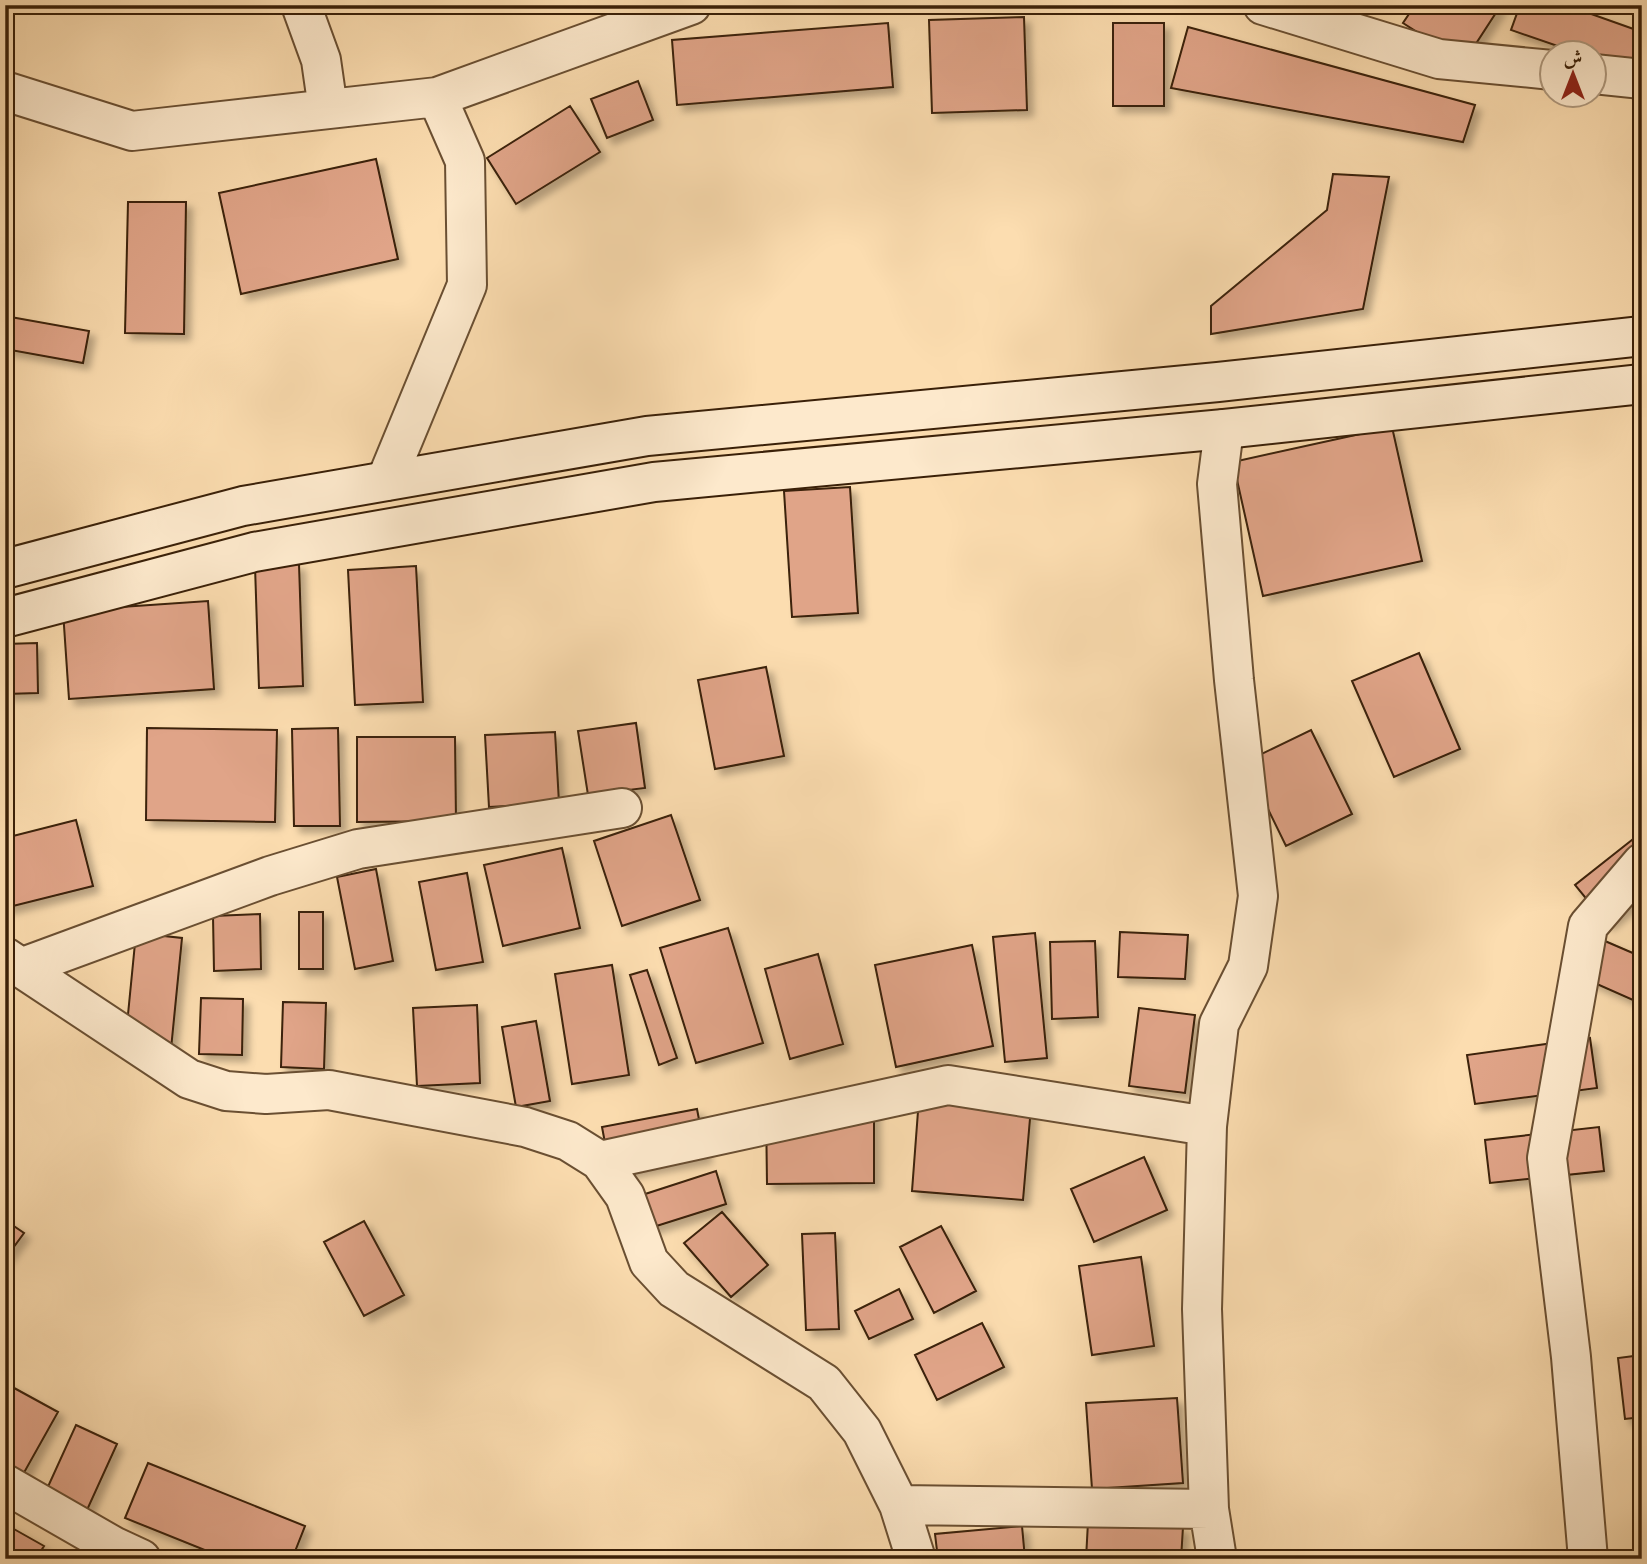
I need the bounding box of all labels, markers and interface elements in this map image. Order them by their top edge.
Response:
north arrow [1538,38,1608,108]
text: ش [1564,46,1582,70]

